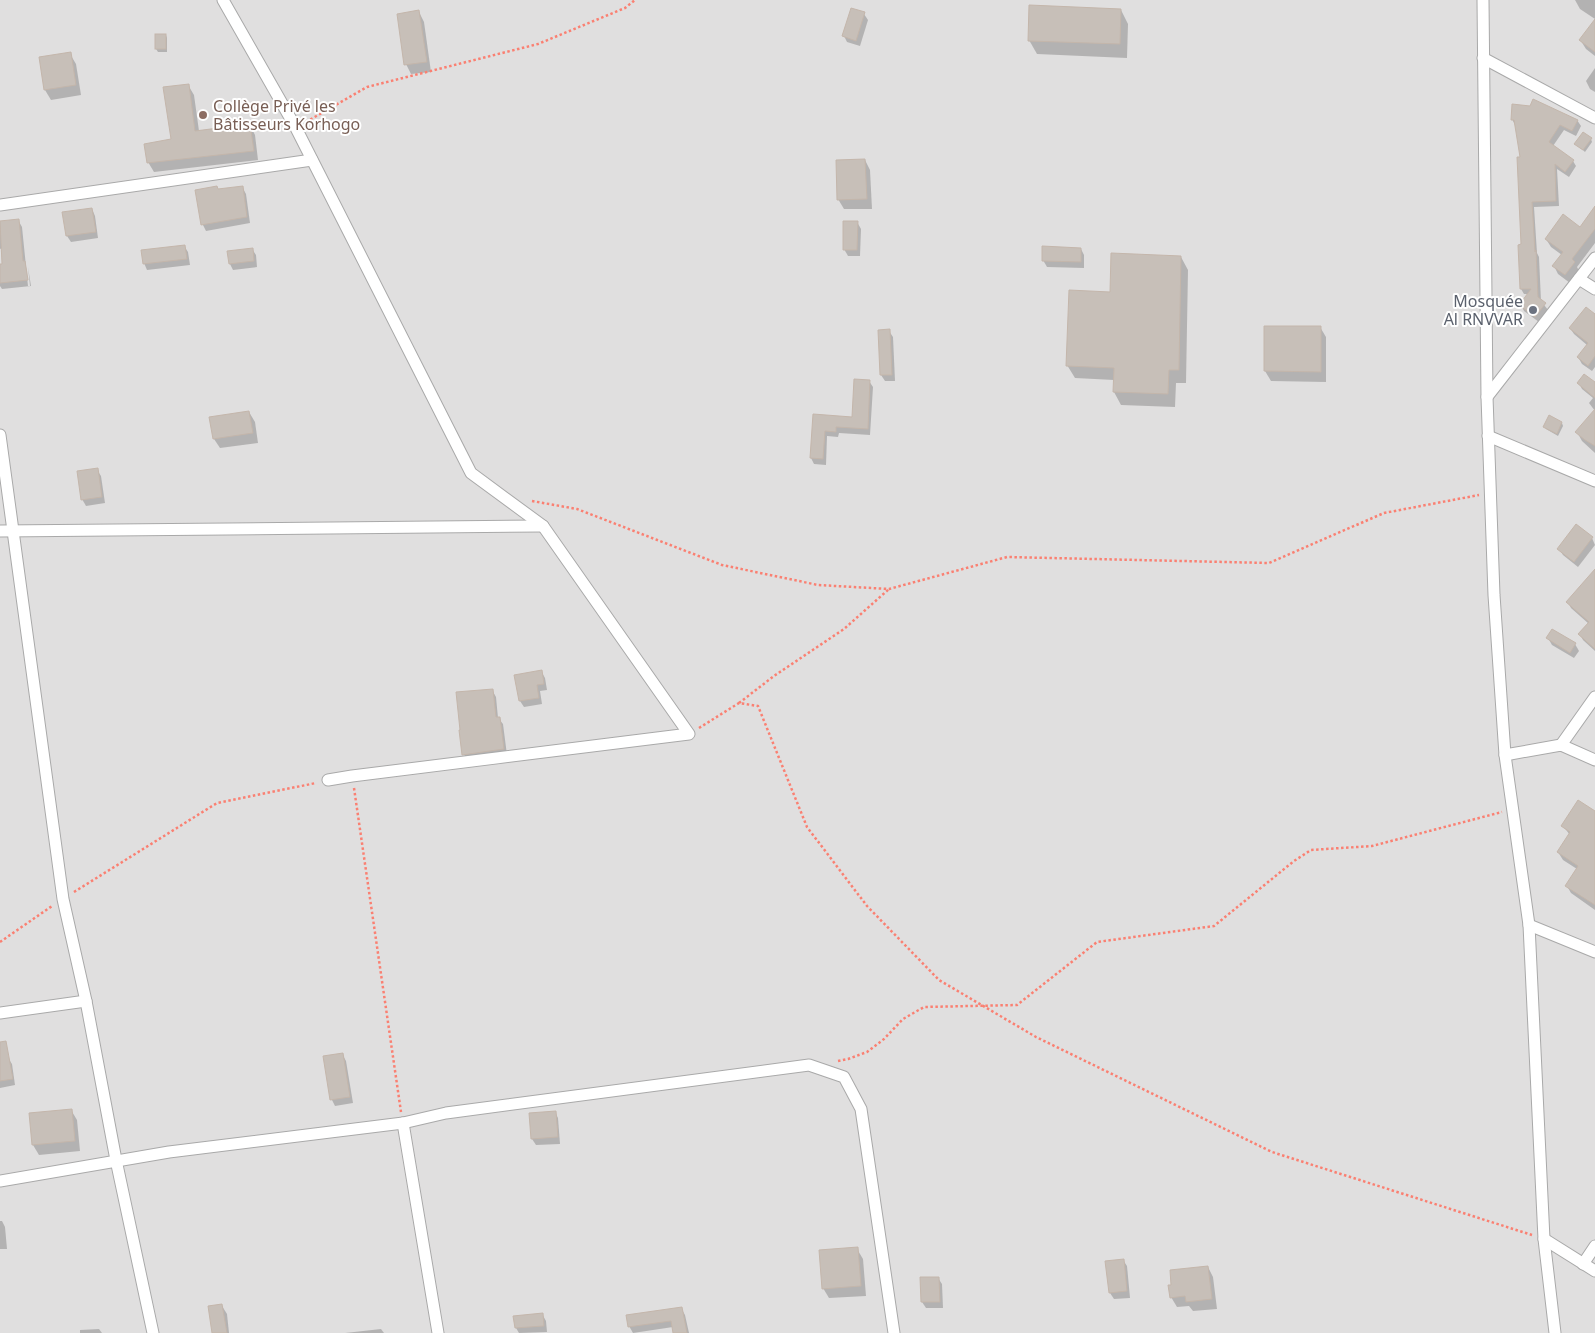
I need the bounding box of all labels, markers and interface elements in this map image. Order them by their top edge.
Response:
place label: Collège Privé les Bâtisseurs Korhogo [213,95,360,135]
marker: Collège Privé les Bâtisseurs Korhogo [197,109,209,121]
place label: Mosquée Al RNVVAR [1444,290,1523,330]
marker: Mosquée Al RNVVAR [1527,304,1539,316]

